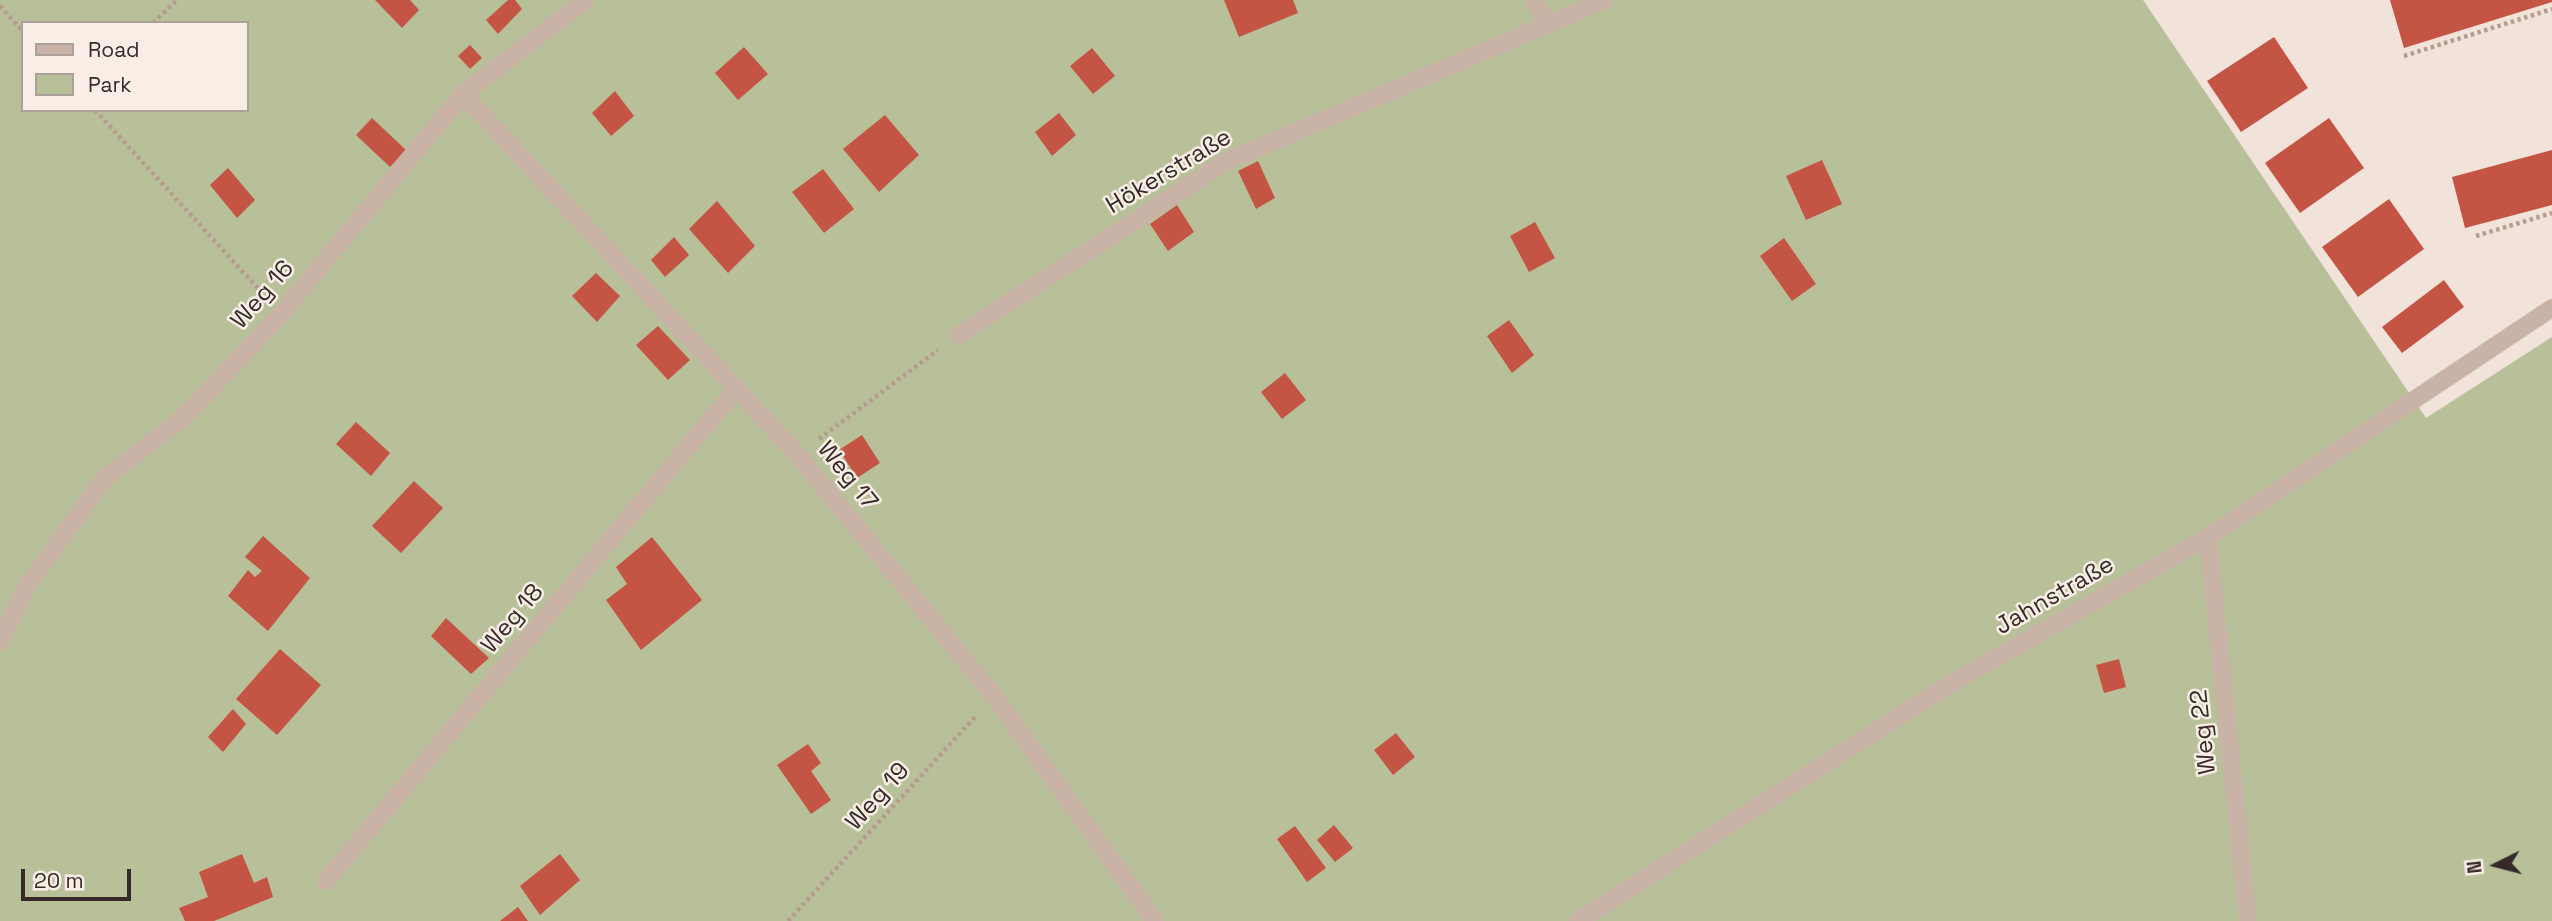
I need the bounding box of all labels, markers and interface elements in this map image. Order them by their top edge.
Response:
legend [21,21,248,112]
text: Road [88,36,140,63]
text: Park [88,71,132,98]
street label: Hökerstraße [1101,123,1237,221]
street label: Weg 16 [226,255,300,335]
street label: Weg 17 [811,436,883,516]
street label: Jahnstraße [1991,551,2119,641]
street label: Weg 18 [476,579,550,659]
street label: Weg 22 [2185,688,2223,776]
street label: Weg 19 [840,757,916,837]
north arrow [2461,830,2531,900]
scale bar [24,855,135,899]
text: N [2462,860,2488,875]
text: 20 m [34,867,84,894]

